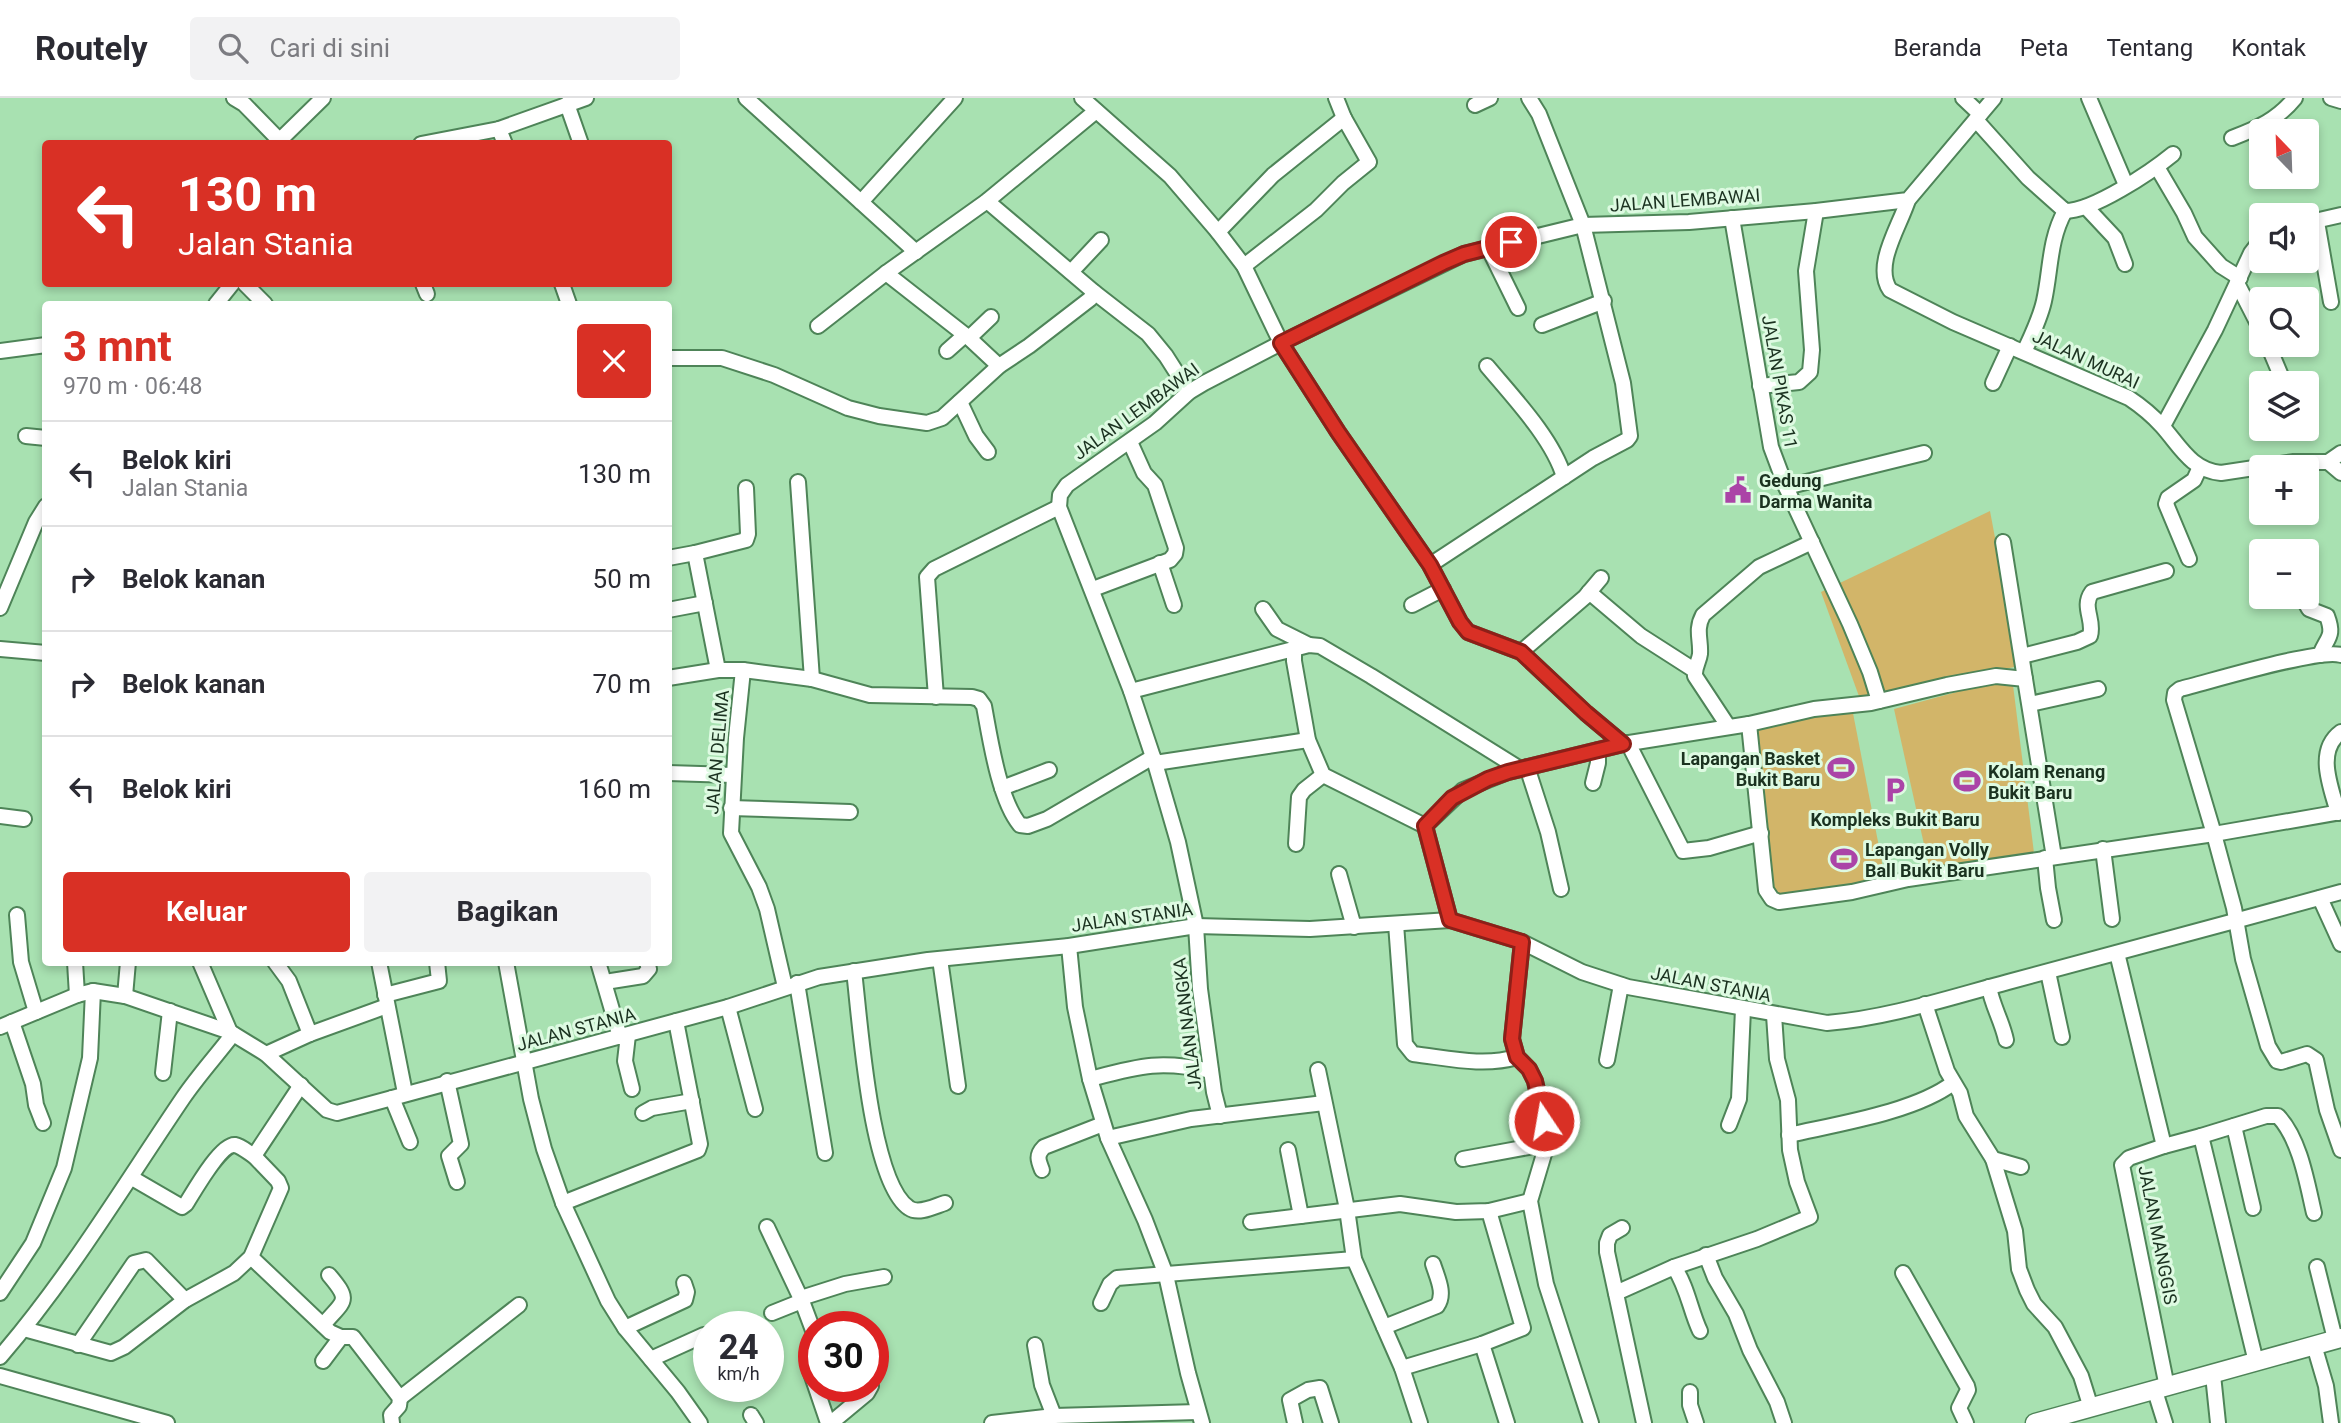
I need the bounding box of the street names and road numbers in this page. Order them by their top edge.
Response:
street label: JALAN LEMBAWAI [1609,184,1761,216]
street label: JALAN PIKAS 11 [1758,314,1802,450]
street label: JALAN MURAI [2029,325,2143,393]
street label: JALAN LEMBAWAI [1069,358,1203,464]
street label: JALAN DELIMA [701,689,733,815]
street label: JALAN STANIA [1070,898,1194,936]
street label: JALAN NANGKA [1168,956,1206,1091]
street label: JALAN STANIA [1649,962,1773,1006]
street label: JALAN STANIA [514,1003,638,1055]
street label: JALAN MANGGIS [2134,1164,2182,1306]

